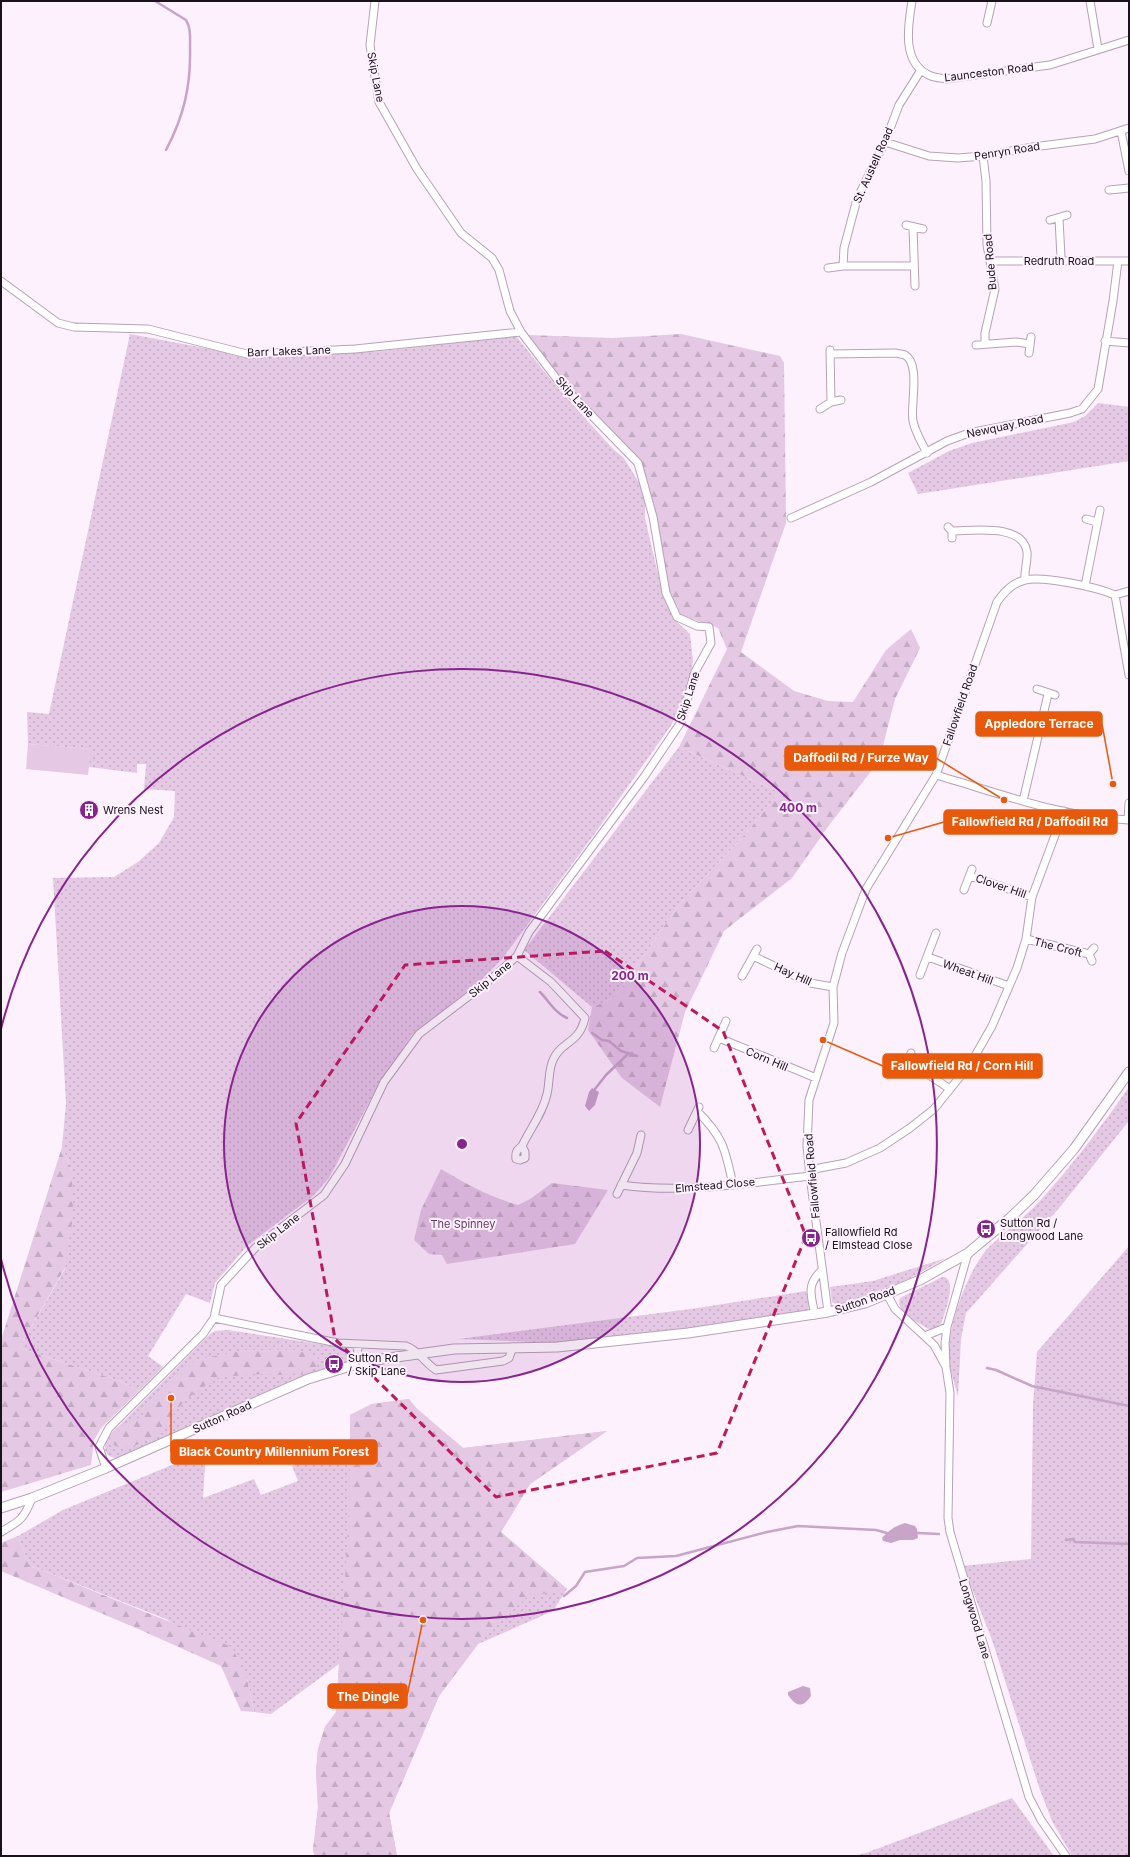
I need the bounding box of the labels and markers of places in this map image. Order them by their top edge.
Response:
callout: Appledore Terrace [976,712,1102,736]
callout: Daffodil Rd / Furze Way [785,746,936,770]
building icon: Wrens Nest [78,799,100,821]
place label: Wrens Nest [103,803,164,817]
callout: Fallowfield Rd / Daffodil Rd [944,810,1117,834]
callout: Fallowfield Rd / Corn Hill [883,1054,1042,1078]
centre of rings [455,1137,469,1151]
place label: Sutton Rd / Longwood Lane [1000,1216,1083,1243]
bus stop icon: Sutton Rd / Longwood Lane [975,1218,997,1240]
place label: Fallowfield Rd / Elmstead Close [825,1225,912,1252]
bus stop icon: Fallowfield Rd / Elmstead Close [800,1227,822,1249]
place label: Sutton Rd / Skip Lane [348,1351,406,1378]
bus stop icon: Sutton Rd / Skip Lane [323,1353,345,1375]
callout: Black Country Millennium Forest [171,1440,377,1464]
callout: The Dingle [328,1684,407,1708]

